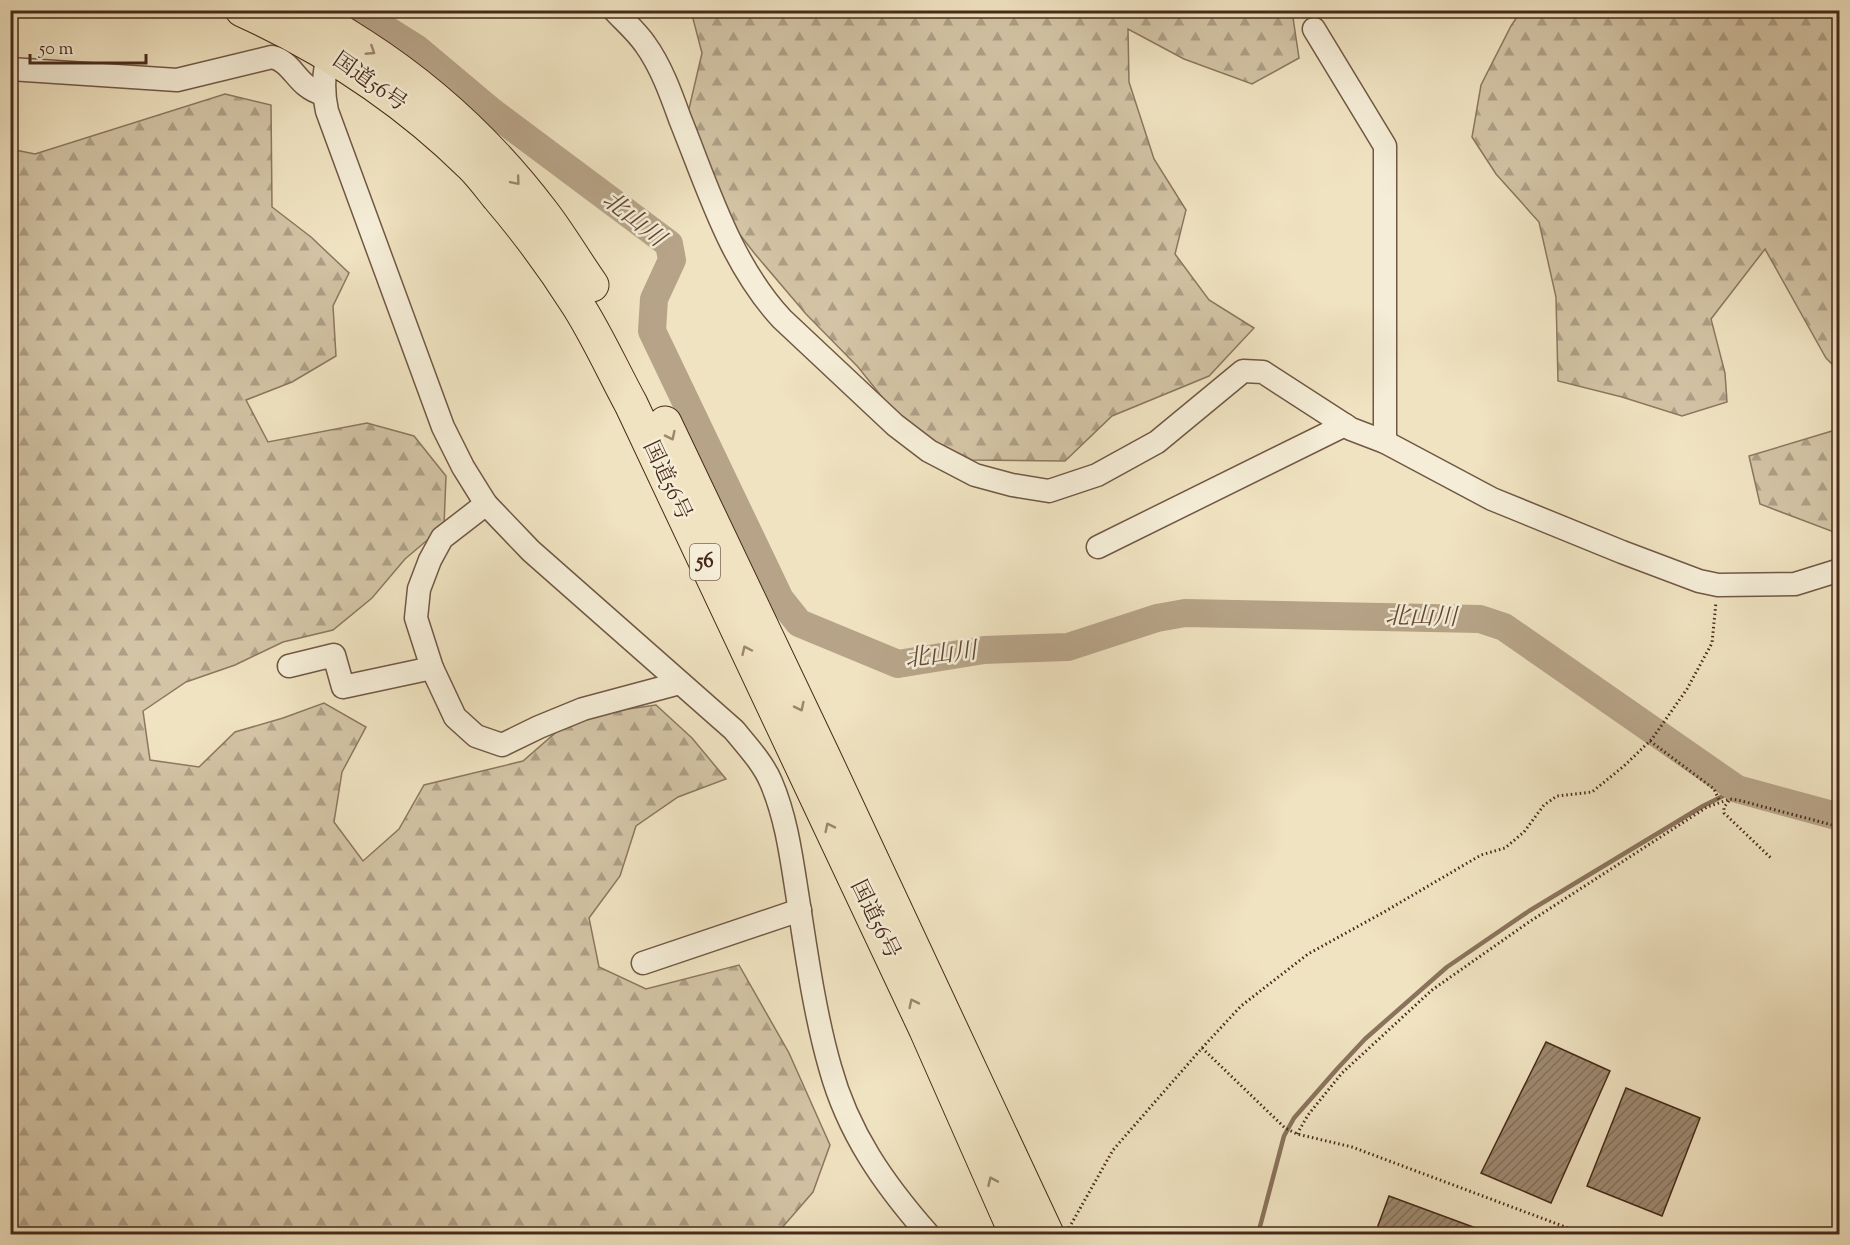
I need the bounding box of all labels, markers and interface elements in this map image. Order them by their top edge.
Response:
scale bar [30,27,146,65]
text: 50 m [38,37,74,63]
one-way arrow [365,44,375,56]
street label: 国道56号 [325,46,413,120]
one-way arrow [509,174,520,185]
water label: 北山川 [594,184,674,258]
one-way arrow [663,430,675,441]
street label: 国道56号 [634,436,698,526]
road number: 56 [690,544,720,580]
water label: 北山川 [1385,600,1460,636]
water label: 北山川 [903,634,982,677]
one-way arrow [742,646,754,657]
one-way arrow [793,701,805,712]
one-way arrow [825,822,837,833]
street label: 国道56号 [841,875,907,965]
one-way arrow [909,998,921,1009]
one-way arrow [988,1176,1000,1187]

